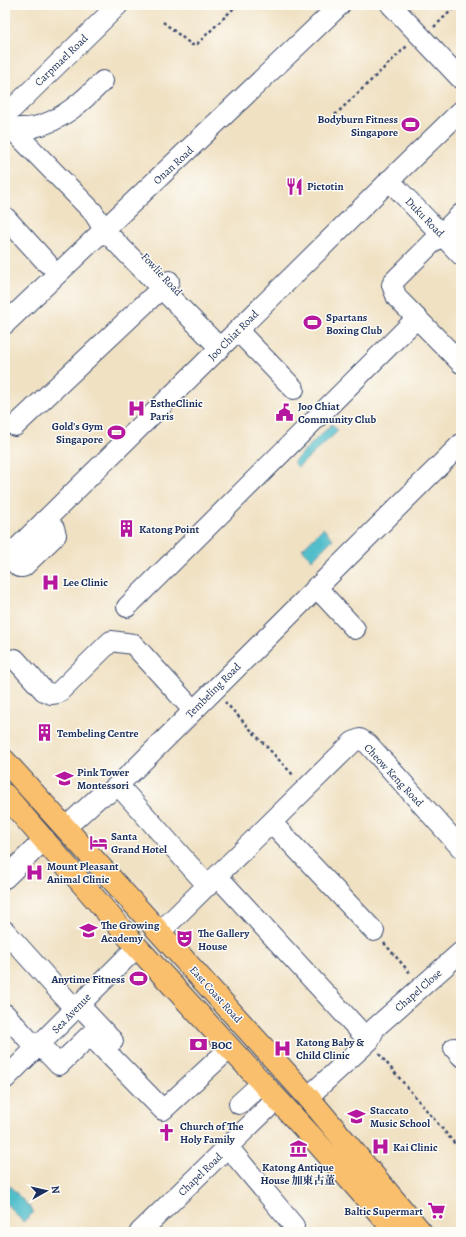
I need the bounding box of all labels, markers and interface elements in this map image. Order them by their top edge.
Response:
street label: Carpmael Road [31,31,91,90]
place label: Bodyburn Fitness Singapore [317,112,399,140]
sports icon: Bodyburn Fitness Singapore [401,115,421,135]
street label: Onan Road [150,143,197,188]
restaurant icon: Pictotin [284,176,304,196]
place label: Pictotin [307,179,344,194]
street label: Duku Road [402,194,448,241]
street label: Fowlie Road [138,249,186,299]
street label: Joo Chiat Road [205,307,262,364]
place label: Spartans Boxing Club [326,310,382,338]
sports icon: Spartans Boxing Club [303,313,323,333]
place label: EstheClinic Paris [150,396,203,424]
hospital icon: EstheClinic Paris [127,399,147,419]
place label: Joo Chiat Community Club [298,399,377,427]
public building icon: Joo Chiat Community Club [275,402,295,422]
place label: Gold's Gym Singapore [52,419,103,447]
sports icon: Gold's Gym Singapore [106,422,126,442]
building icon: Katong Point [116,519,136,539]
place label: Katong Point [139,522,199,537]
hospital icon: Lee Clinic [40,572,60,592]
place label: Lee Clinic [63,575,108,590]
street label: Tembeling Road [182,659,244,721]
building icon: Tembeling Centre [34,723,54,743]
place label: Tembeling Centre [57,726,139,741]
street label: Cheow Keng Road [361,741,427,810]
place label: Pink Tower Montessori [77,765,130,793]
school or university icon: Pink Tower Montessori [54,768,74,788]
place label: Santa Grand Hotel [111,829,167,857]
hotel icon: Santa Grand Hotel [88,832,108,852]
place label: Mount Pleasant Animal Clinic [46,859,119,887]
hospital icon: Mount Pleasant Animal Clinic [24,862,44,882]
place label: The Growing Academy [100,918,160,946]
school or university icon: The Growing Academy [78,921,98,941]
place label: The Gallery House [198,926,250,954]
theatre icon: The Gallery House [175,929,195,949]
street label: East Coast Road [186,963,245,1026]
street label: Chapel Close [392,966,445,1015]
sports icon: Anytime Fitness [128,969,148,989]
place label: Anytime Fitness [50,972,125,987]
street label: Sea Avenue [48,990,94,1037]
bank icon: BOC [188,1035,208,1055]
place label: Katong Baby & Child Clinic [296,1035,364,1063]
place label: BOC [211,1038,232,1053]
hospital icon: Katong Baby & Child Clinic [273,1038,293,1058]
place label: Staccato Music School [370,1103,430,1131]
school or university icon: Staccato Music School [347,1106,367,1126]
place label: Church of The Holy Family [180,1119,244,1147]
church icon: Church of The Holy Family [157,1122,177,1142]
hospital icon: Kai Clinic [370,1137,390,1157]
museum icon: Katong Antique House 加東古董 [288,1139,308,1159]
place label: Kai Clinic [393,1140,438,1155]
street label: Chapel Road [175,1149,226,1199]
place label: Katong Antique House 加東古董 [260,1160,336,1188]
north arrow [26,1171,66,1211]
text: N [47,1185,63,1195]
supermarket icon: Baltic Supermart [426,1201,446,1221]
place label: Baltic Supermart [344,1204,423,1219]

